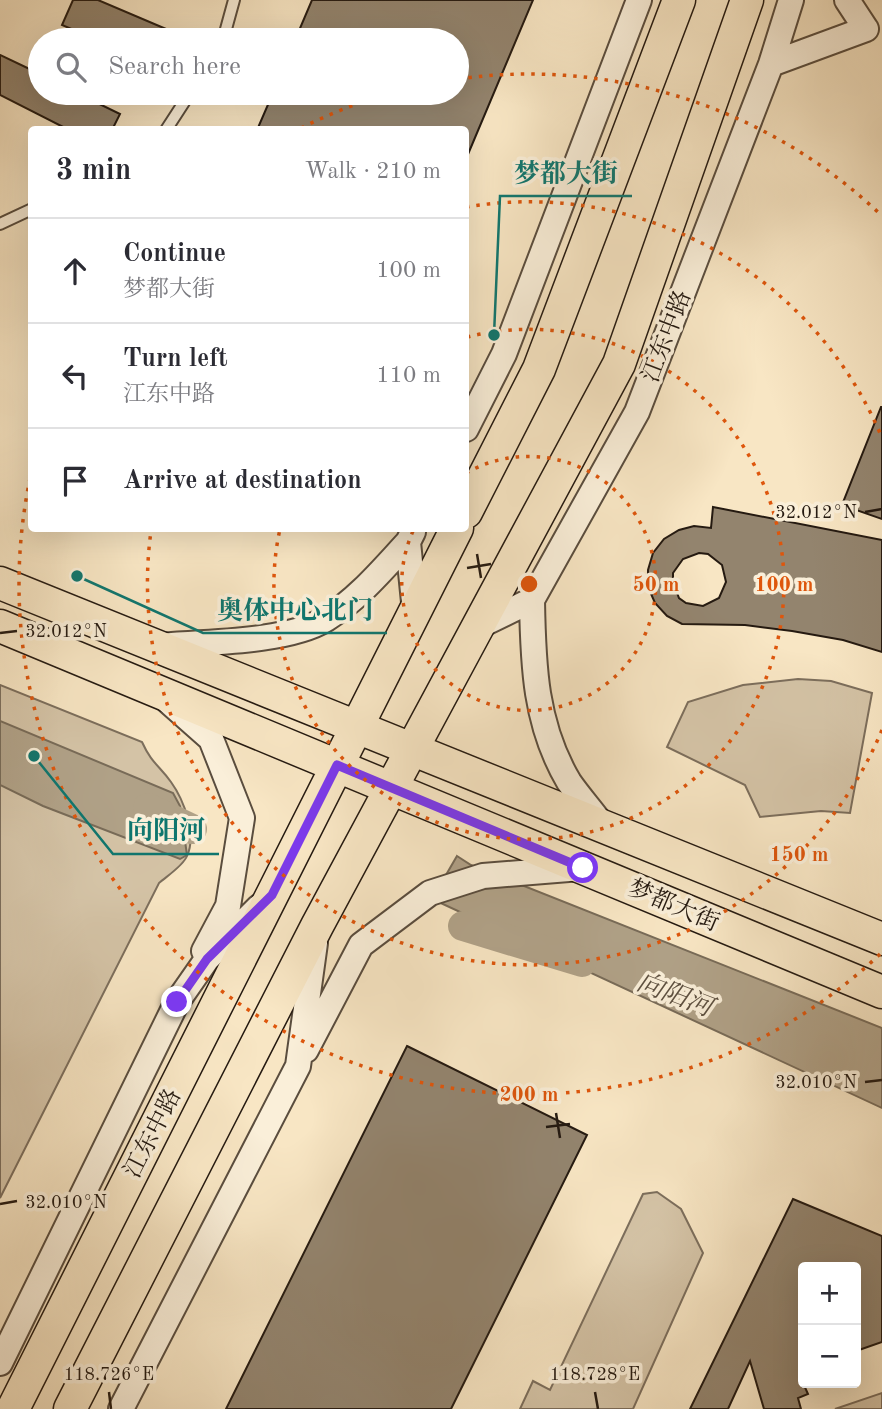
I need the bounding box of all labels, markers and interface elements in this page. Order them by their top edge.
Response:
search box [28,28,469,105]
icon: search [52,48,90,86]
text: Search here [108,54,241,80]
callout: 梦都大街 [500,149,632,196]
text: 3 min [56,156,131,186]
text: 梦都大街 [514,159,618,188]
text: Walk · 210 m [305,160,441,183]
text: Continue [123,241,226,267]
icon: ahead [56,252,94,290]
text: 100 m [376,259,441,282]
text: 梦都大街 [123,278,215,301]
street label: 江东中路 [637,287,696,386]
text: Turn left [123,346,228,372]
icon: left [56,357,94,395]
text: 110 m [376,364,441,387]
text: 江东中路 [123,383,215,406]
icon: arrive [56,462,94,500]
text: Arrive at destination [123,468,362,494]
text: 32.012°N [775,504,857,522]
centre of rings [517,572,541,596]
text: 50 m [632,575,680,596]
text: 100 m [754,575,814,596]
callout: 奥体中心北门 [203,586,387,633]
text: 奥体中心北门 [217,596,373,625]
text: 32.012°N [25,623,107,641]
callout: 向阳河 [113,807,219,854]
text: 向阳河 [127,816,205,845]
text: 150 m [769,845,829,866]
route start [567,852,598,883]
street label: 梦都大街 [624,874,723,937]
water label: 向阳河 [633,968,720,1023]
route end [161,986,192,1017]
text: 32.010°N [775,1074,857,1092]
street label: 江东中路 [119,1084,186,1182]
text: 200 m [499,1085,559,1106]
text: 32.010°N [25,1194,107,1212]
map controls [798,1262,861,1388]
button: + [798,1262,861,1325]
button: − [798,1325,861,1388]
text: 118.726°E [64,1366,154,1384]
text: 118.728°E [550,1366,640,1384]

